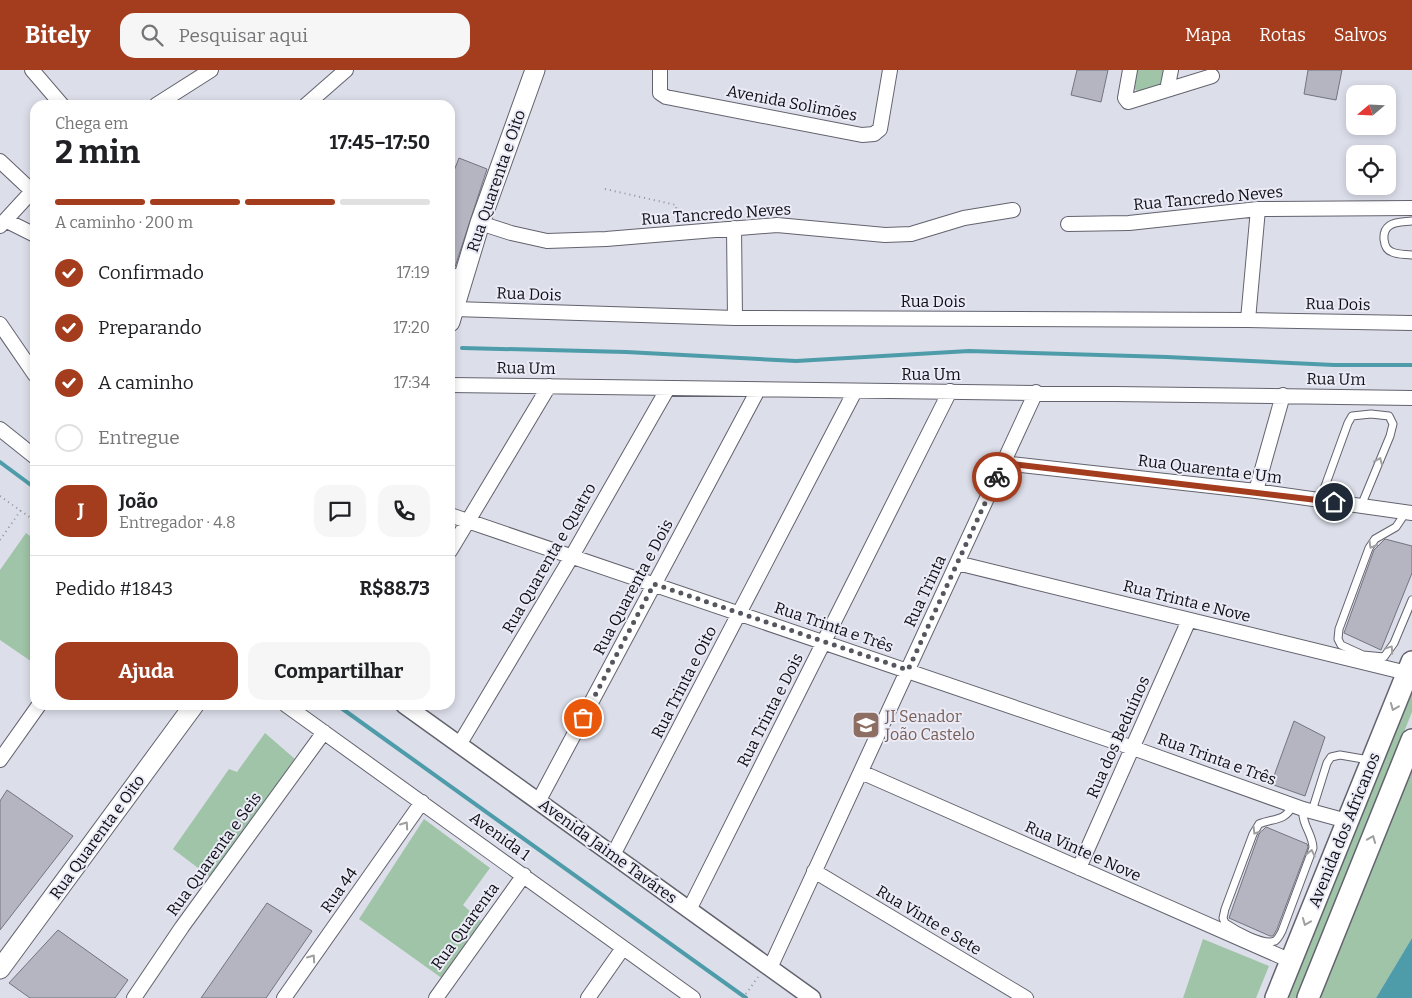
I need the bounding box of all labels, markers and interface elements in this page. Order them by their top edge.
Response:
search box [120,13,470,58]
text: Bitely [25,21,90,49]
icon: search [138,21,166,49]
text: Pesquisar aqui [178,24,308,47]
text: Mapa [1185,24,1231,46]
text: Rotas [1259,24,1306,46]
text: Salvos [1334,24,1387,46]
street label: Avenida Solimões [725,81,859,125]
north arrow [1346,85,1396,135]
map controls [1346,85,1396,195]
street label: Rua Quarenta e Oito [463,107,529,255]
text: Chega em [55,114,128,133]
text: 17:45–17:50 [330,131,430,154]
text: 2 min [55,133,140,171]
button: locate [1346,145,1396,195]
street label: Rua Tancredo Neves [1132,182,1284,214]
street label: Rua Tancredo Neves [640,199,792,229]
text: A caminho · 200 m [55,213,193,232]
icon: check [55,259,83,287]
text: Confirmado [98,261,204,284]
text: 17:19 [396,263,430,282]
street label: Rua Dois [496,283,562,305]
street label: Rua Dois [900,292,966,311]
street label: Rua Dois [1305,294,1371,314]
icon: check [55,314,83,342]
text: Preparando [98,316,202,339]
text: 17:20 [393,318,430,337]
street label: Rua Um [496,358,556,378]
street label: Rua Um [901,365,961,384]
icon: check [55,369,83,397]
street label: Rua Um [1306,369,1366,389]
text: A caminho [98,371,194,394]
text: 17:34 [394,373,430,392]
text: Entregue [98,426,180,449]
street label: Rua Quarenta e Um [1137,451,1283,487]
courier [972,452,1022,502]
one-way arrow [1373,457,1384,466]
icon: bike [983,463,1011,491]
street label: Rua Quarenta e Quatro [498,480,600,636]
pin [1313,481,1355,523]
button: chat [314,485,366,537]
button: phone [378,485,430,537]
icon: home [1320,488,1348,516]
text: João [119,490,158,513]
text: J [78,499,84,522]
text: Entregador · 4.8 [119,513,236,532]
street label: Rua Quarenta e Dois [589,516,677,658]
one-way arrow [1368,540,1378,549]
street label: Rua Trinta [900,552,950,630]
street label: Rua Trinta e Nove [1121,576,1253,626]
text: Pedido #1843 [55,577,173,600]
text: R$88.73 [359,577,430,600]
street label: Rua Trinta e Três [772,598,896,656]
street label: Rua Trinta e Oito [647,623,721,741]
button: Ajuda [55,642,238,700]
button: Compartilhar [248,642,430,700]
one-way arrow [1384,645,1393,655]
street label: Rua Trinta e Dois [733,650,807,770]
street label: Rua dos Beduínos [1083,673,1153,801]
pin [562,697,604,739]
one-way arrow [1389,702,1400,711]
icon: bag [569,704,597,732]
place label: JI Senador João Castelo [884,707,975,744]
school or university icon: JI Senador João Castelo [851,710,881,740]
street label: Rua Trinta e Três [1155,729,1279,789]
street label: Avenida dos Africanos [1304,750,1384,910]
street label: Rua Quarenta e Oito [46,771,148,903]
street label: Rua Quarenta e Seis [163,788,265,920]
street label: Avenida Jaime Taváres [535,795,681,907]
street label: Avenida 1 [466,808,534,865]
street label: Rua Vinte e Nove [1022,817,1144,885]
one-way arrow [399,821,408,831]
one-way arrow [1253,825,1263,834]
one-way arrow [1366,835,1376,844]
one-way arrow [1305,848,1316,857]
street label: Rua 44 [317,863,362,916]
street label: Rua Quarenta [427,879,503,973]
street label: Rua Vinte e Sete [873,881,985,959]
one-way arrow [1302,917,1313,926]
one-way arrow [306,954,315,964]

